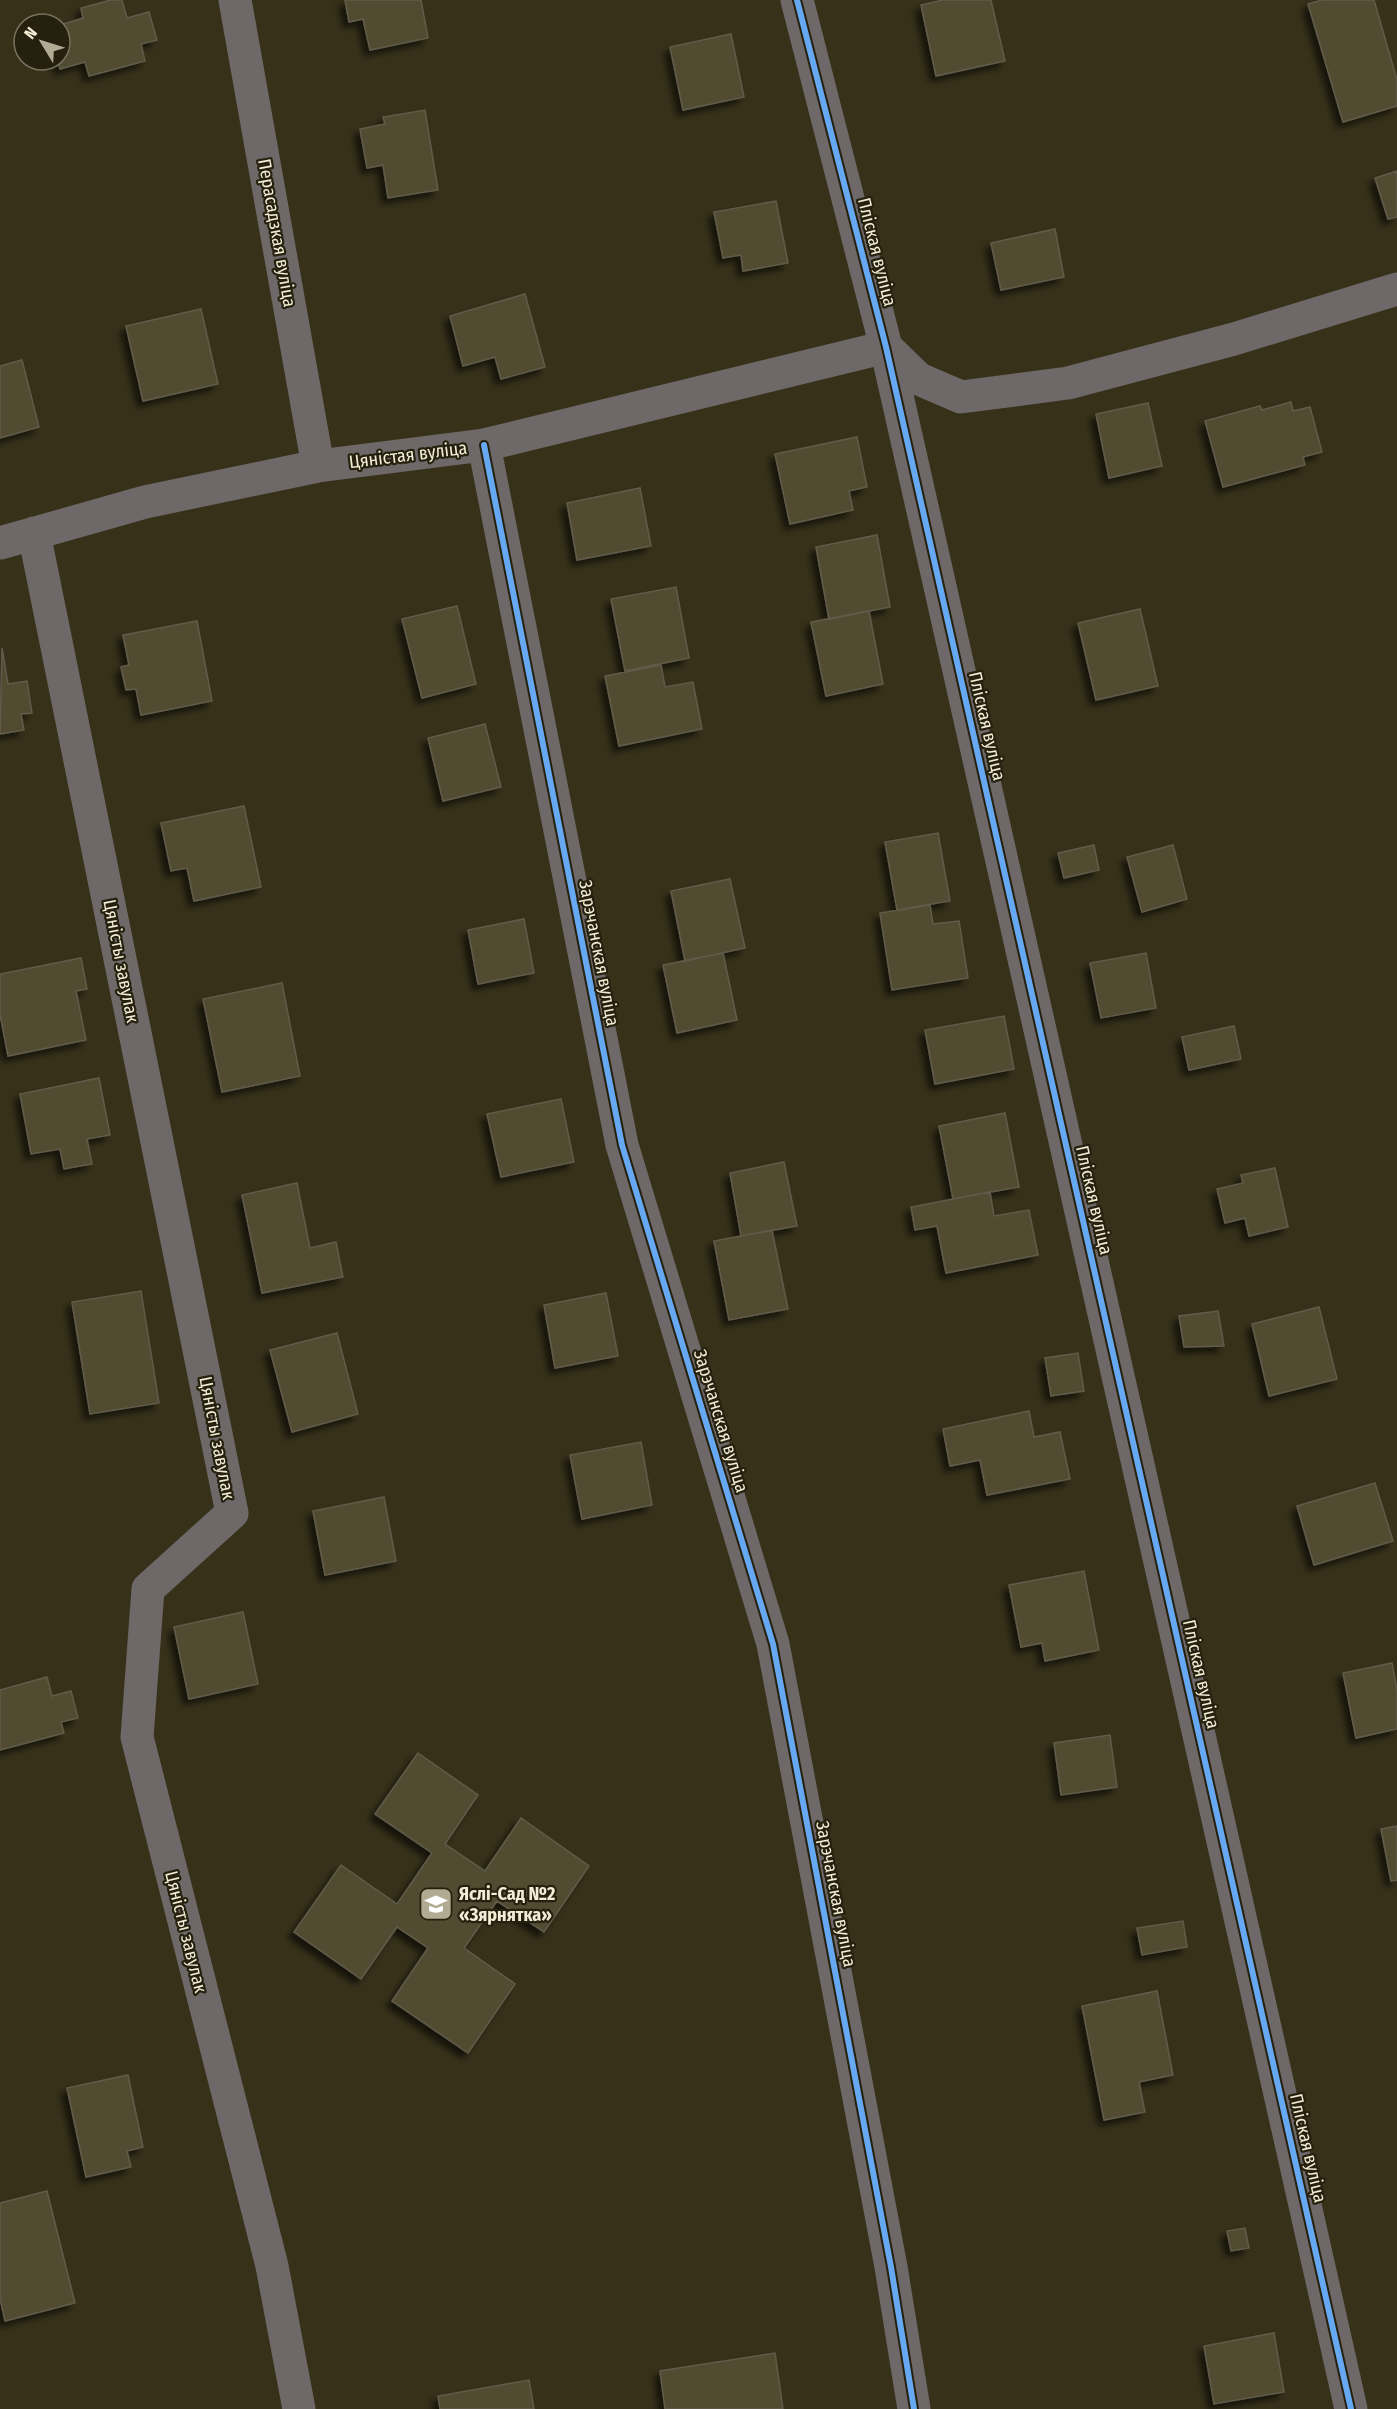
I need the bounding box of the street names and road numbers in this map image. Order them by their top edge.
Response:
street label: Перасадзкая вуліца [253,157,301,309]
street label: Пліская вуліца [853,195,901,309]
street label: Цяністая вуліца [348,437,469,473]
street label: Пліская вуліца [964,669,1010,783]
street label: Зарэчанская вуліца [574,878,624,1028]
street label: Цяністы завулак [98,898,144,1025]
street label: Пліская вуліца [1071,1143,1117,1257]
street label: Зарэчанская вуліца [689,1347,753,1495]
street label: Цяністы завулак [194,1375,240,1502]
street label: Пліская вуліца [1178,1617,1224,1731]
street label: Зарэчанская вуліца [811,1819,861,1969]
street label: Цяністы завулак [160,1869,212,1996]
street label: Пліская вуліца [1285,2091,1331,2205]

